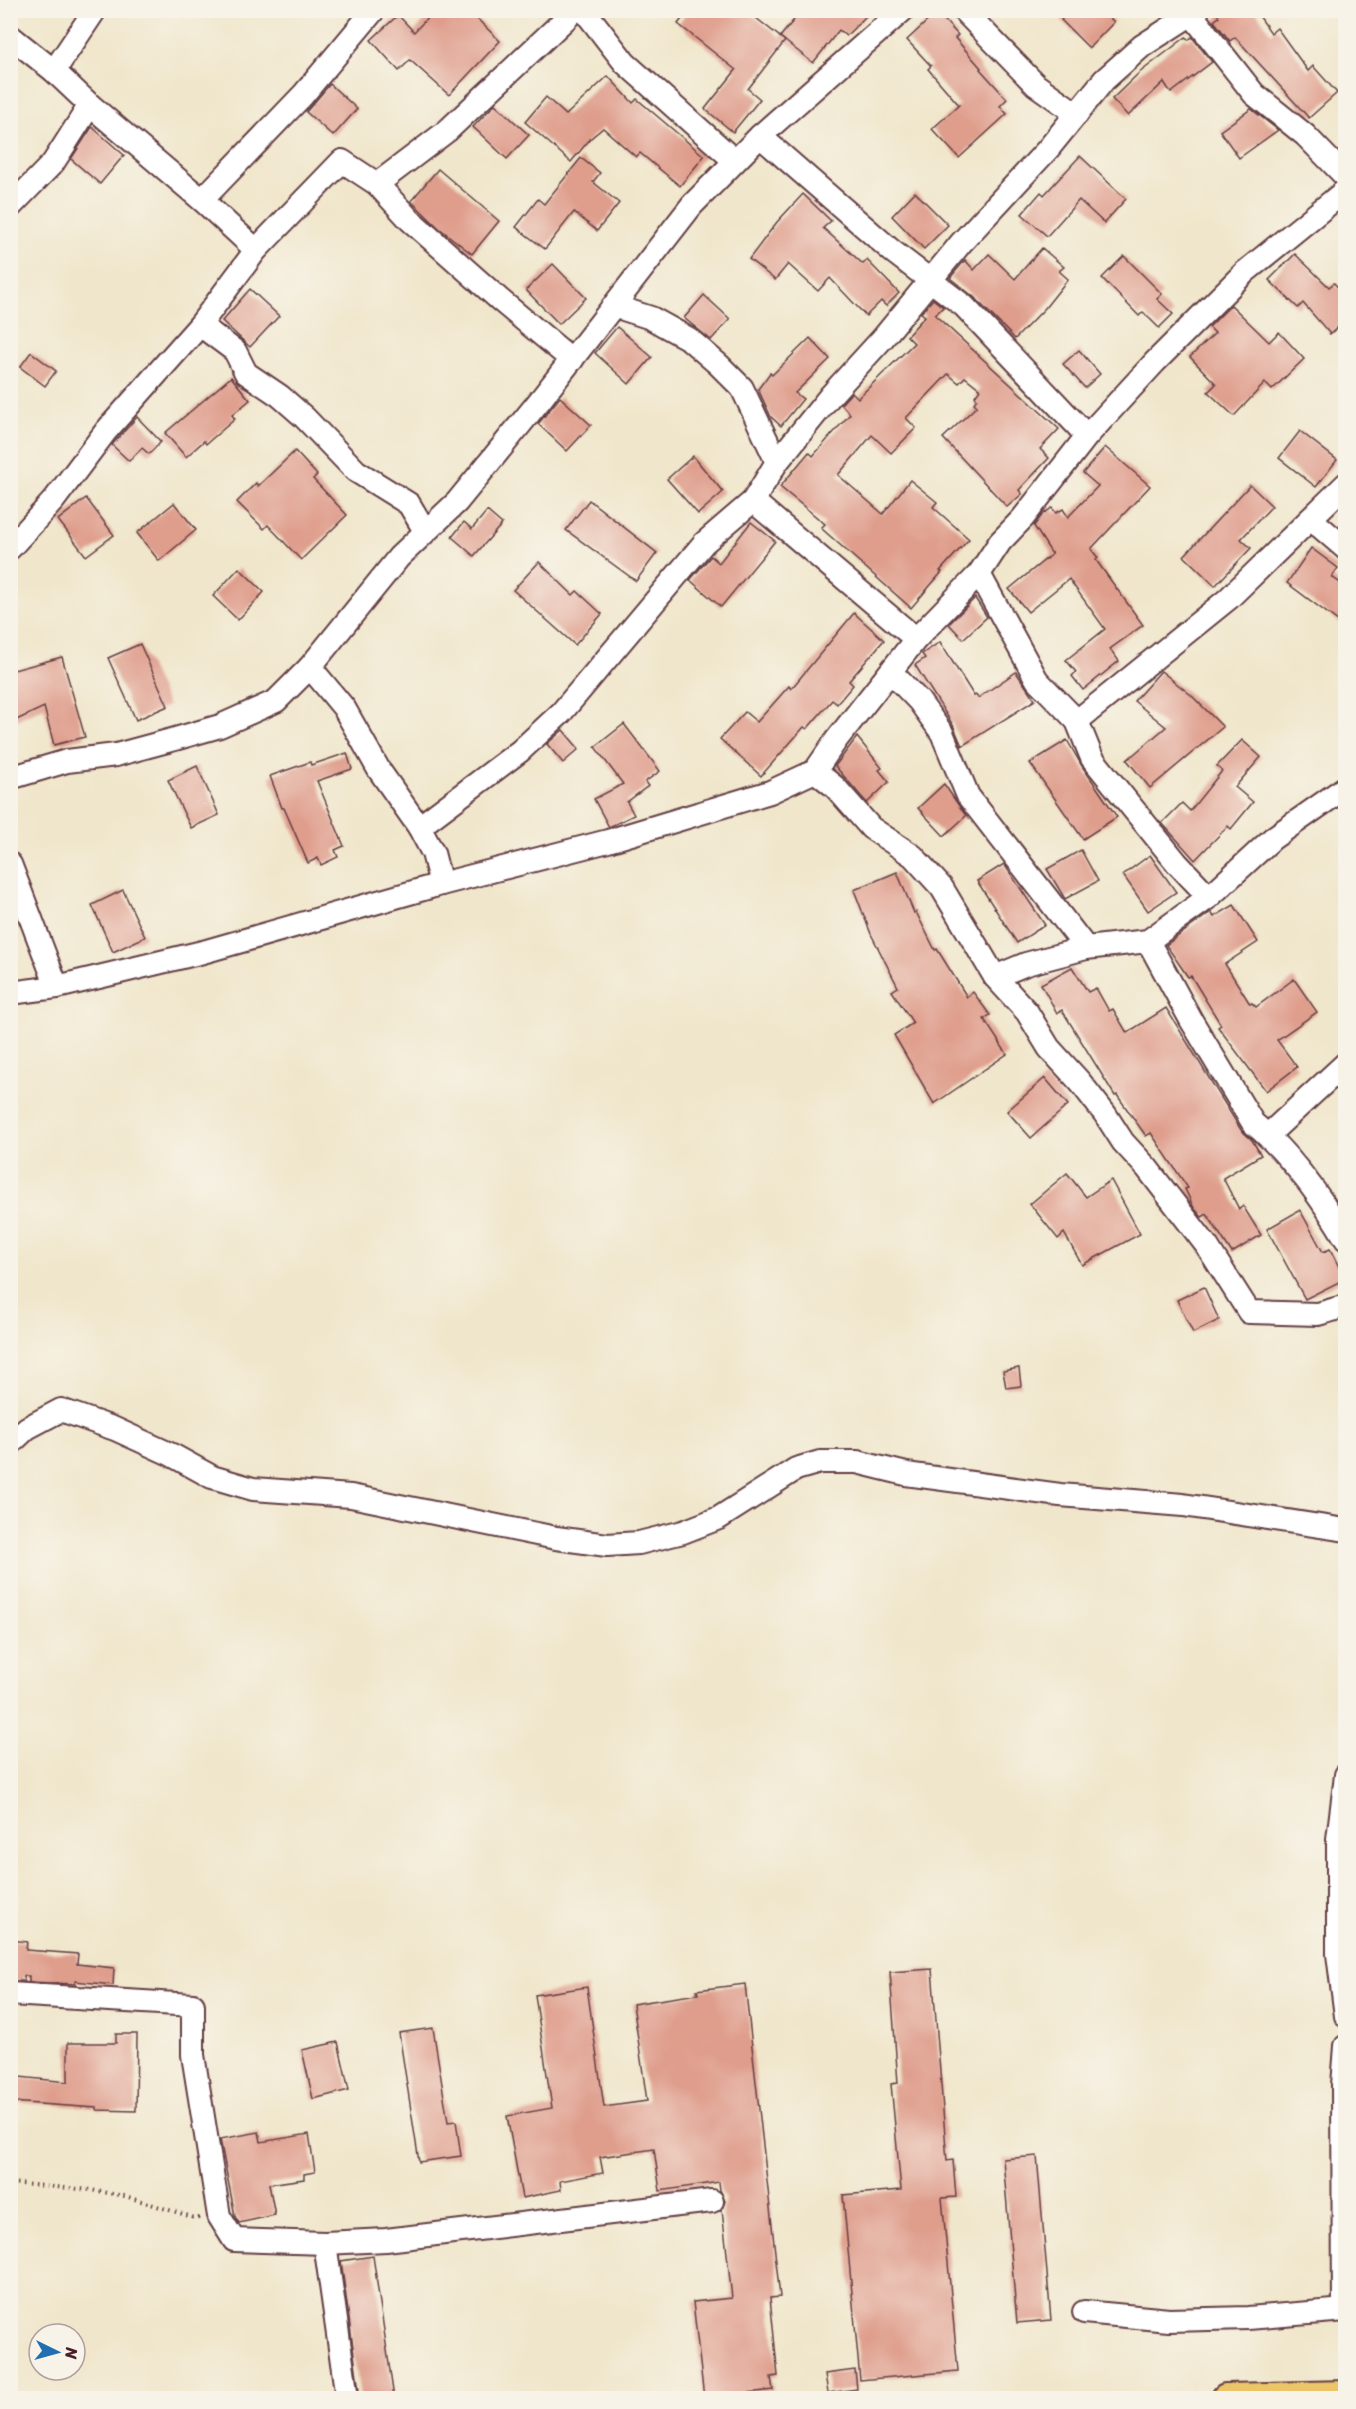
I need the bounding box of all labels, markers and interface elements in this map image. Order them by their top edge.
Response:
north arrow [27,2322,87,2382]
text: N [56,2345,86,2361]

